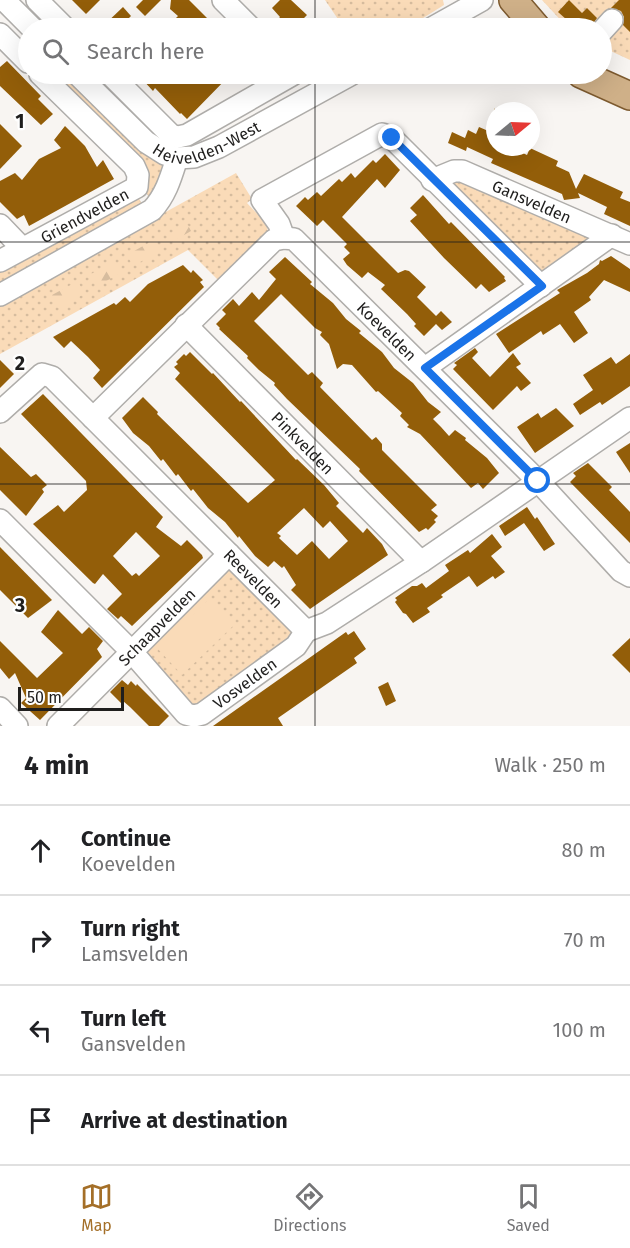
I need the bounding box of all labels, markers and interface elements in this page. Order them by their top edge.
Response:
search box [18,18,612,84]
icon: search [39,35,72,68]
text: Search here [87,38,205,65]
north arrow [486,102,540,156]
text: 1 [15,109,25,133]
street label: Heivelden-West [149,117,264,168]
route end [378,124,404,150]
street label: Gansvelden [489,176,574,227]
street label: Griendvelden [37,184,132,247]
street label: Koevelden [353,298,420,365]
text: 2 [15,351,25,375]
street label: Pinkvelden [268,408,338,478]
route start [524,467,550,493]
street label: Reevelden [220,545,287,612]
street label: Schaapvelden [115,584,200,670]
text: 3 [14,593,25,617]
street label: Vosvelden [209,654,280,713]
scale bar [18,684,124,712]
text: 50 m [27,688,62,707]
text: 4 min [24,750,89,781]
text: Walk · 250 m [494,753,606,777]
text: Continue [81,825,171,852]
icon: ahead [24,834,57,867]
text: 80 m [561,838,606,862]
text: Koevelden [81,852,176,876]
text: Turn right [81,915,180,942]
icon: right [24,924,57,957]
text: 70 m [564,928,606,952]
text: Lamsvelden [81,942,189,966]
text: Turn left [81,1005,166,1032]
icon: left [24,1014,57,1047]
text: 100 m [553,1018,606,1042]
text: Gansvelden [81,1032,186,1056]
icon: arrive [24,1104,57,1137]
text: Arrive at destination [81,1107,288,1134]
tab: Map [80,1180,113,1235]
tab: Directions [273,1180,347,1235]
tab: Saved [507,1180,550,1235]

